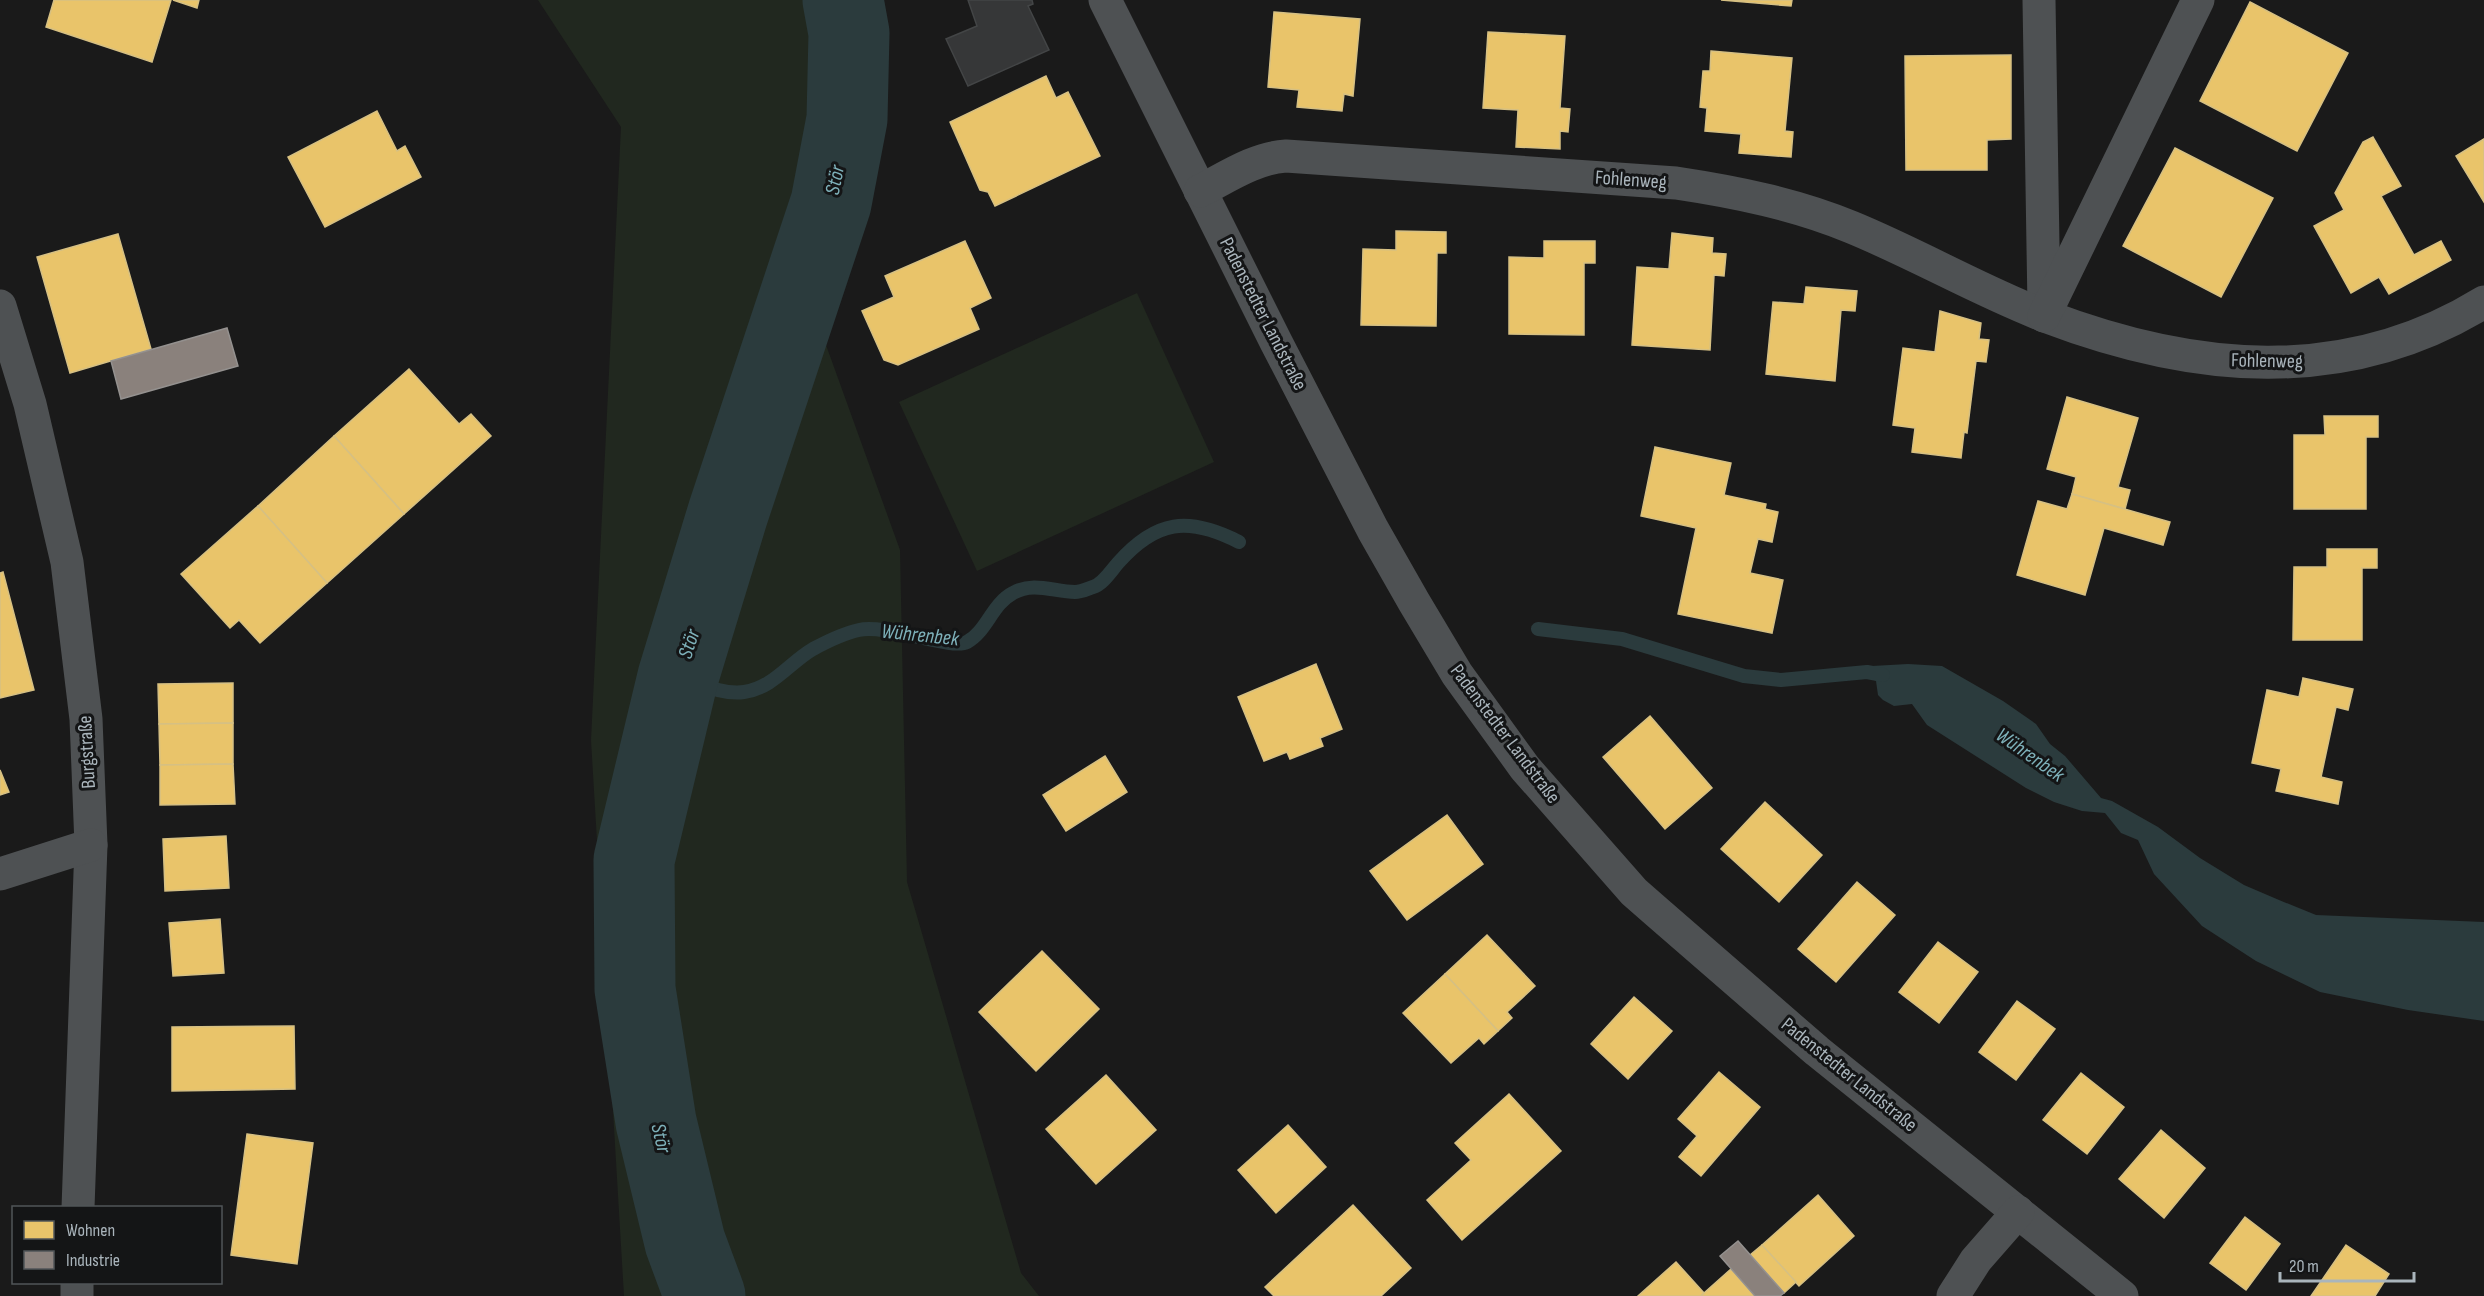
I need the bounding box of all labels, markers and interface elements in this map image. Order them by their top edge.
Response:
water label: Stör [820,162,850,197]
street label: Fohlenweg [1594,166,1668,194]
street label: Padenstedter Landstraße [1214,234,1312,394]
street label: Fohlenweg [2231,348,2303,374]
water label: Wührenbek [880,619,961,652]
water label: Stör [673,625,706,662]
street label: Padenstedter Landstraße [1445,660,1565,808]
street label: Burgstraße [73,715,101,789]
water label: Wührenbek [1991,722,2070,788]
street label: Padenstedter Landstraße [1776,1013,1922,1137]
water label: Stör [646,1121,677,1156]
legend [12,1206,222,1284]
text: Wohnen [66,1220,115,1241]
scale bar [2280,1245,2414,1283]
text: Industrie [66,1250,120,1271]
text: 20 m [2289,1256,2319,1277]

